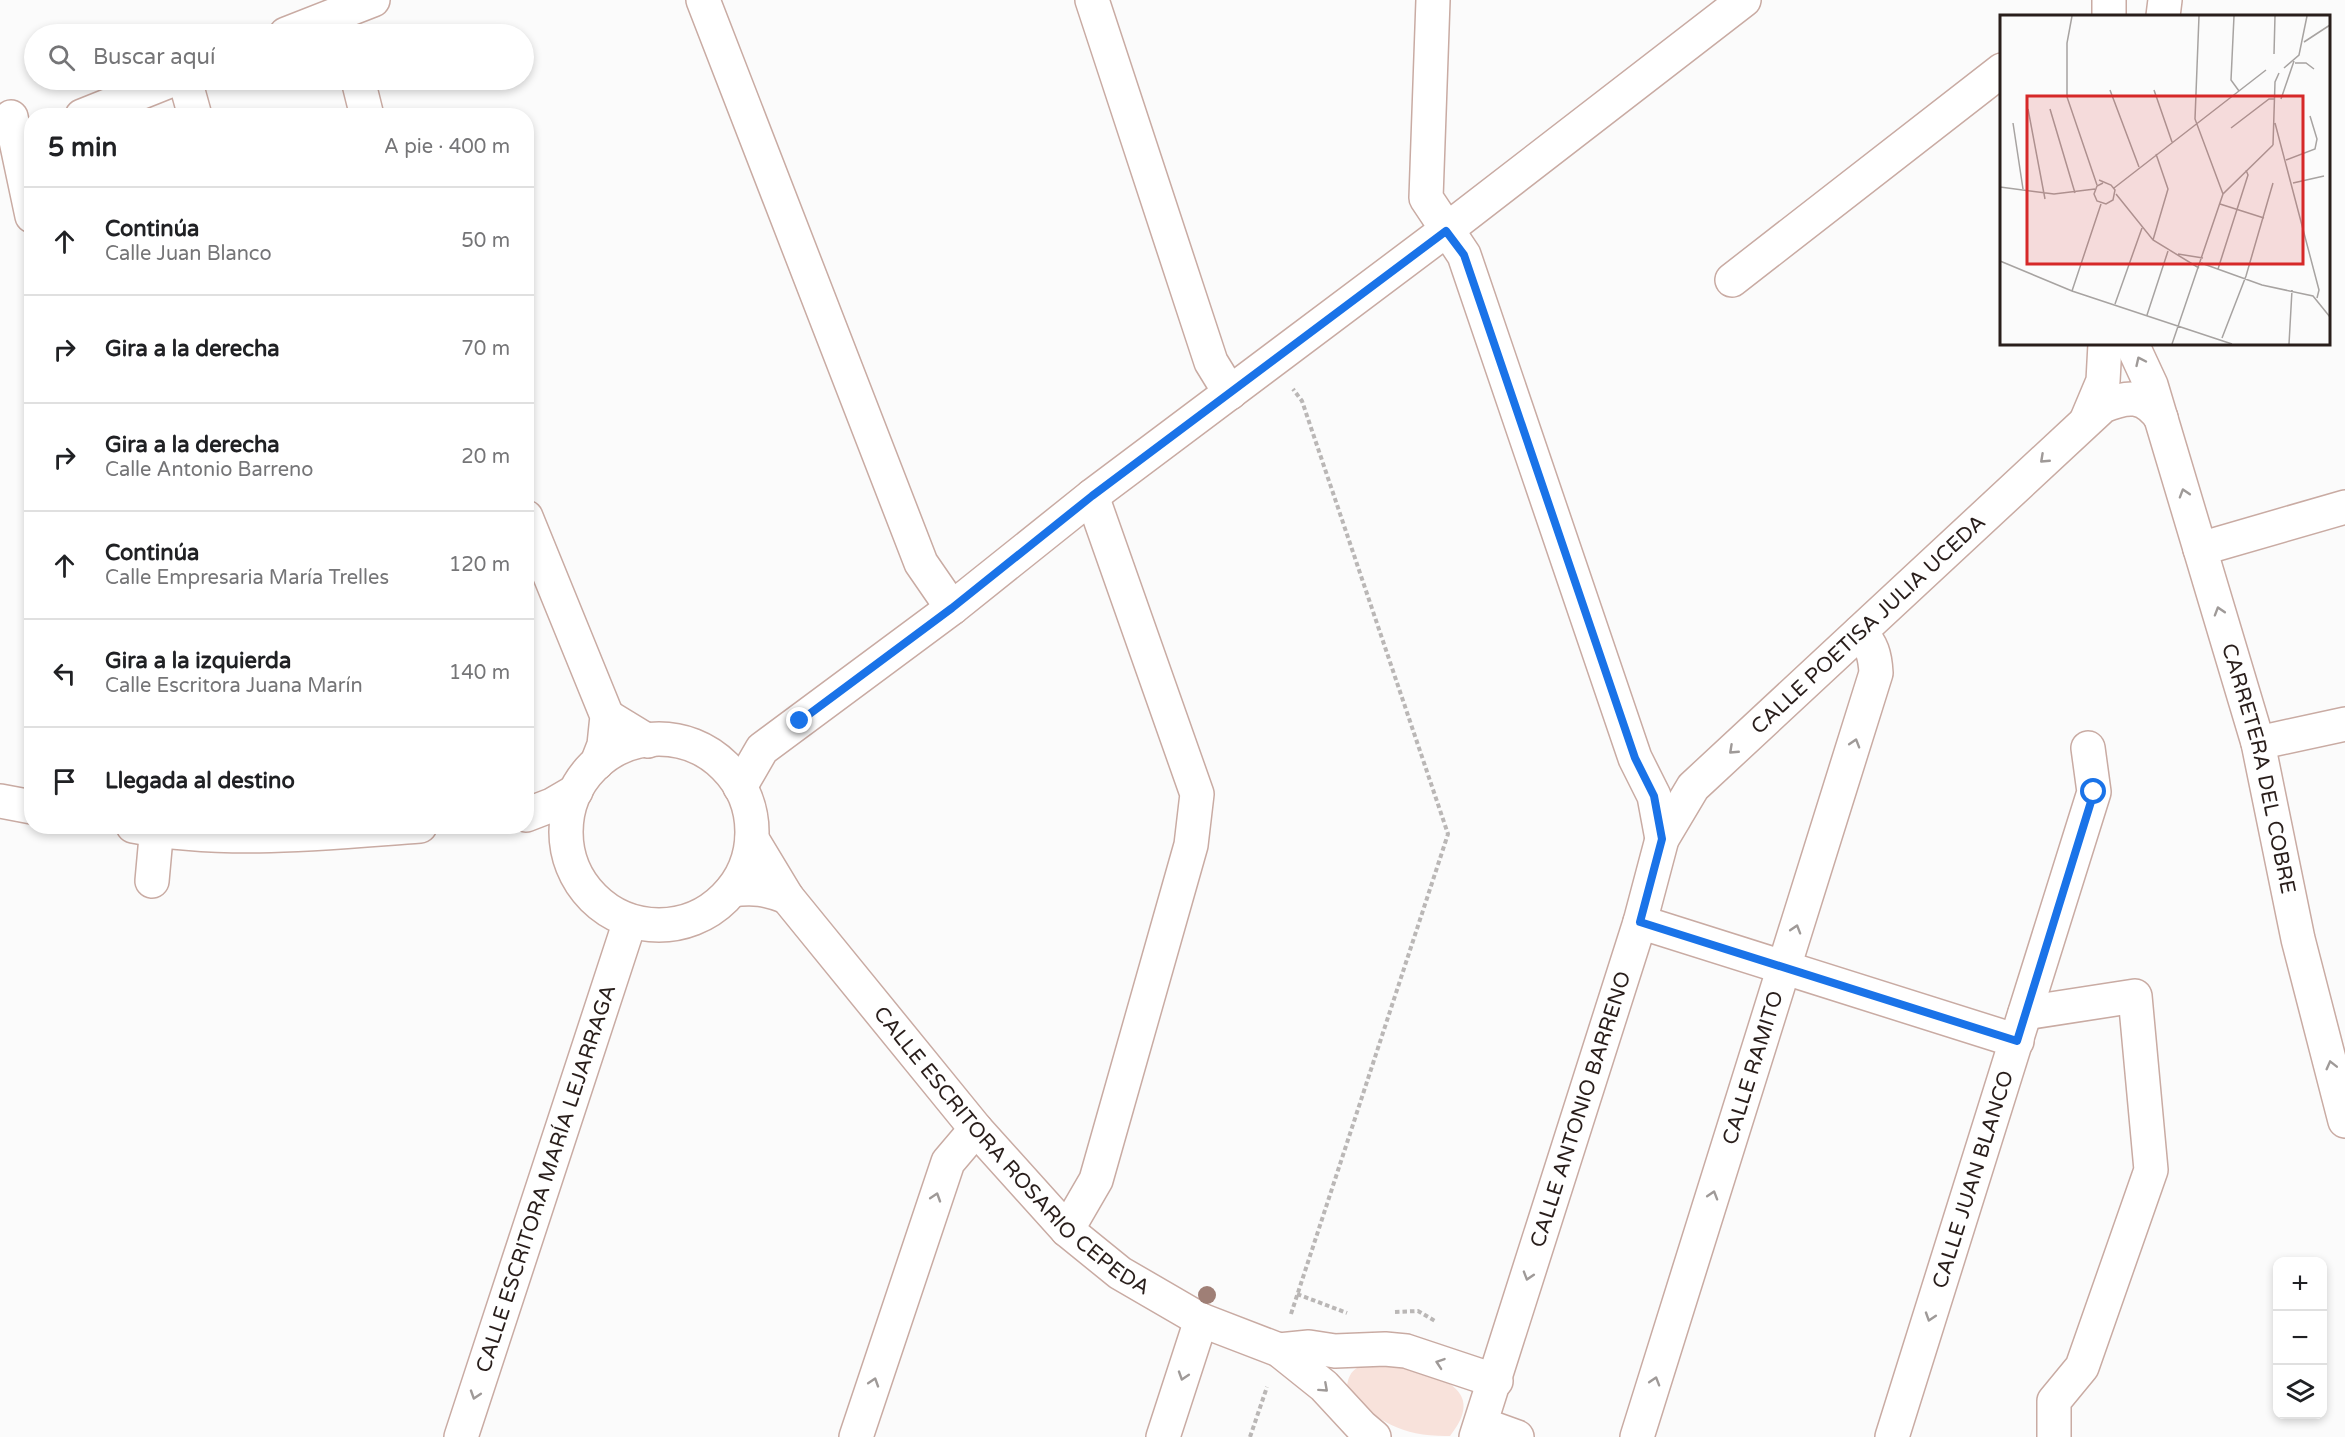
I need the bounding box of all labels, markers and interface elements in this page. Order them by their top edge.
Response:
inset map [2000,15,2330,345]
search box [24,24,534,90]
icon: search [45,41,78,74]
text: Buscar aquí [93,44,215,70]
text: 5 min [48,132,117,163]
text: A pie · 400 m [384,135,510,159]
text: Continúa [105,216,199,242]
icon: ahead [48,225,81,258]
text: 50 m [461,229,510,253]
text: Calle Juan Blanco [105,242,272,266]
icon: right [48,333,81,366]
text: Gira a la derecha [105,336,280,362]
text: 70 m [461,337,510,361]
one-way arrow [2135,356,2147,367]
text: Gira a la derecha [105,432,280,458]
icon: right [48,441,81,474]
text: 20 m [461,445,510,469]
one-way arrow [2040,452,2051,463]
text: Calle Antonio Barreno [105,458,313,482]
one-way arrow [2179,488,2191,499]
street label: CALLE POETISA JULIA UCEDA [1746,510,1991,740]
text: Continúa [105,540,199,566]
icon: ahead [48,549,81,582]
text: 120 m [449,553,510,577]
text: Calle Empresaria María Trelles [105,566,389,590]
one-way arrow [2214,606,2226,616]
street label: CARRETERA DEL COBRE [2216,641,2300,896]
text: Gira a la izquierda [105,648,291,674]
icon: left [48,657,81,690]
text: 140 m [449,661,510,685]
text: Calle Escritora Juana Marín [105,674,363,698]
route end [786,707,812,733]
one-way arrow [1847,738,1860,749]
one-way arrow [1729,743,1739,754]
icon: arrive [48,765,81,798]
text: Llegada al destino [105,768,295,794]
route start [2080,778,2106,804]
one-way arrow [1789,924,1801,935]
street label: CALLE ANTONIO BARRENO [1525,968,1636,1250]
street label: CALLE ESCRITORA MARÍA LEJARRAGA [471,982,621,1376]
street label: CALLE RAMITO [1717,988,1789,1148]
street label: CALLE ESCRITORA ROSARIO CEPEDA [868,1001,1154,1301]
one-way arrow [2325,1060,2338,1070]
street label: CALLE JUAN BLANCO [1927,1068,2019,1291]
one-way arrow [1706,1190,1718,1201]
one-way arrow [929,1192,941,1203]
map controls [2273,1257,2327,1419]
button: + [2273,1257,2327,1311]
one-way arrow [1523,1270,1535,1281]
one-way arrow [1924,1311,1937,1322]
button: − [2273,1311,2327,1365]
one-way arrow [1435,1357,1446,1370]
button: layers [2273,1365,2327,1419]
one-way arrow [1178,1370,1190,1381]
one-way arrow [1648,1376,1660,1387]
one-way arrow [867,1377,880,1387]
one-way arrow [1317,1381,1328,1392]
one-way arrow [469,1389,482,1400]

